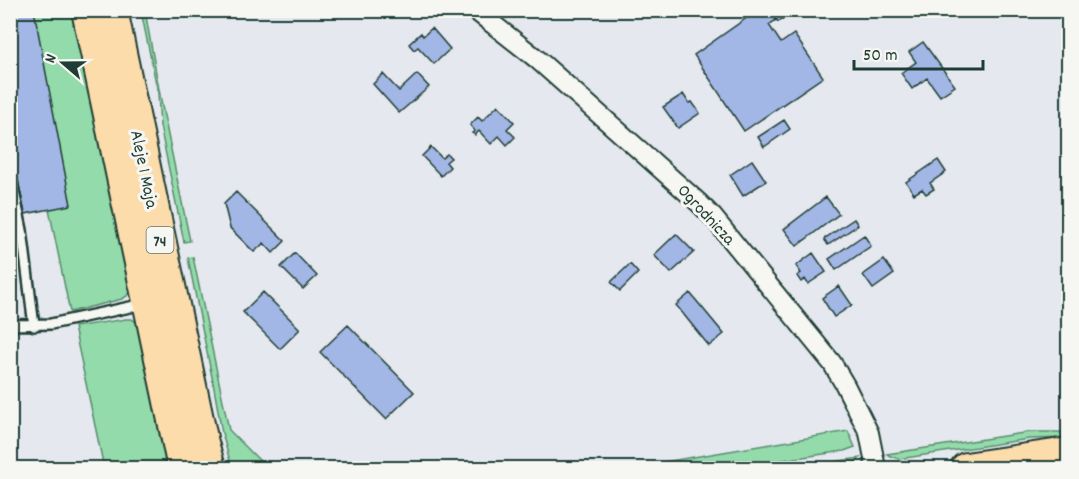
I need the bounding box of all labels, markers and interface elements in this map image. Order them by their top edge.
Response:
north arrow [33,33,93,93]
scale bar [854,33,983,71]
text: 50 m [863,44,898,69]
text: N [39,51,63,66]
street label: Aleje 1 Maja [122,128,163,211]
street label: Ogrodnicza [670,180,740,252]
road number: 74 [146,227,174,253]

